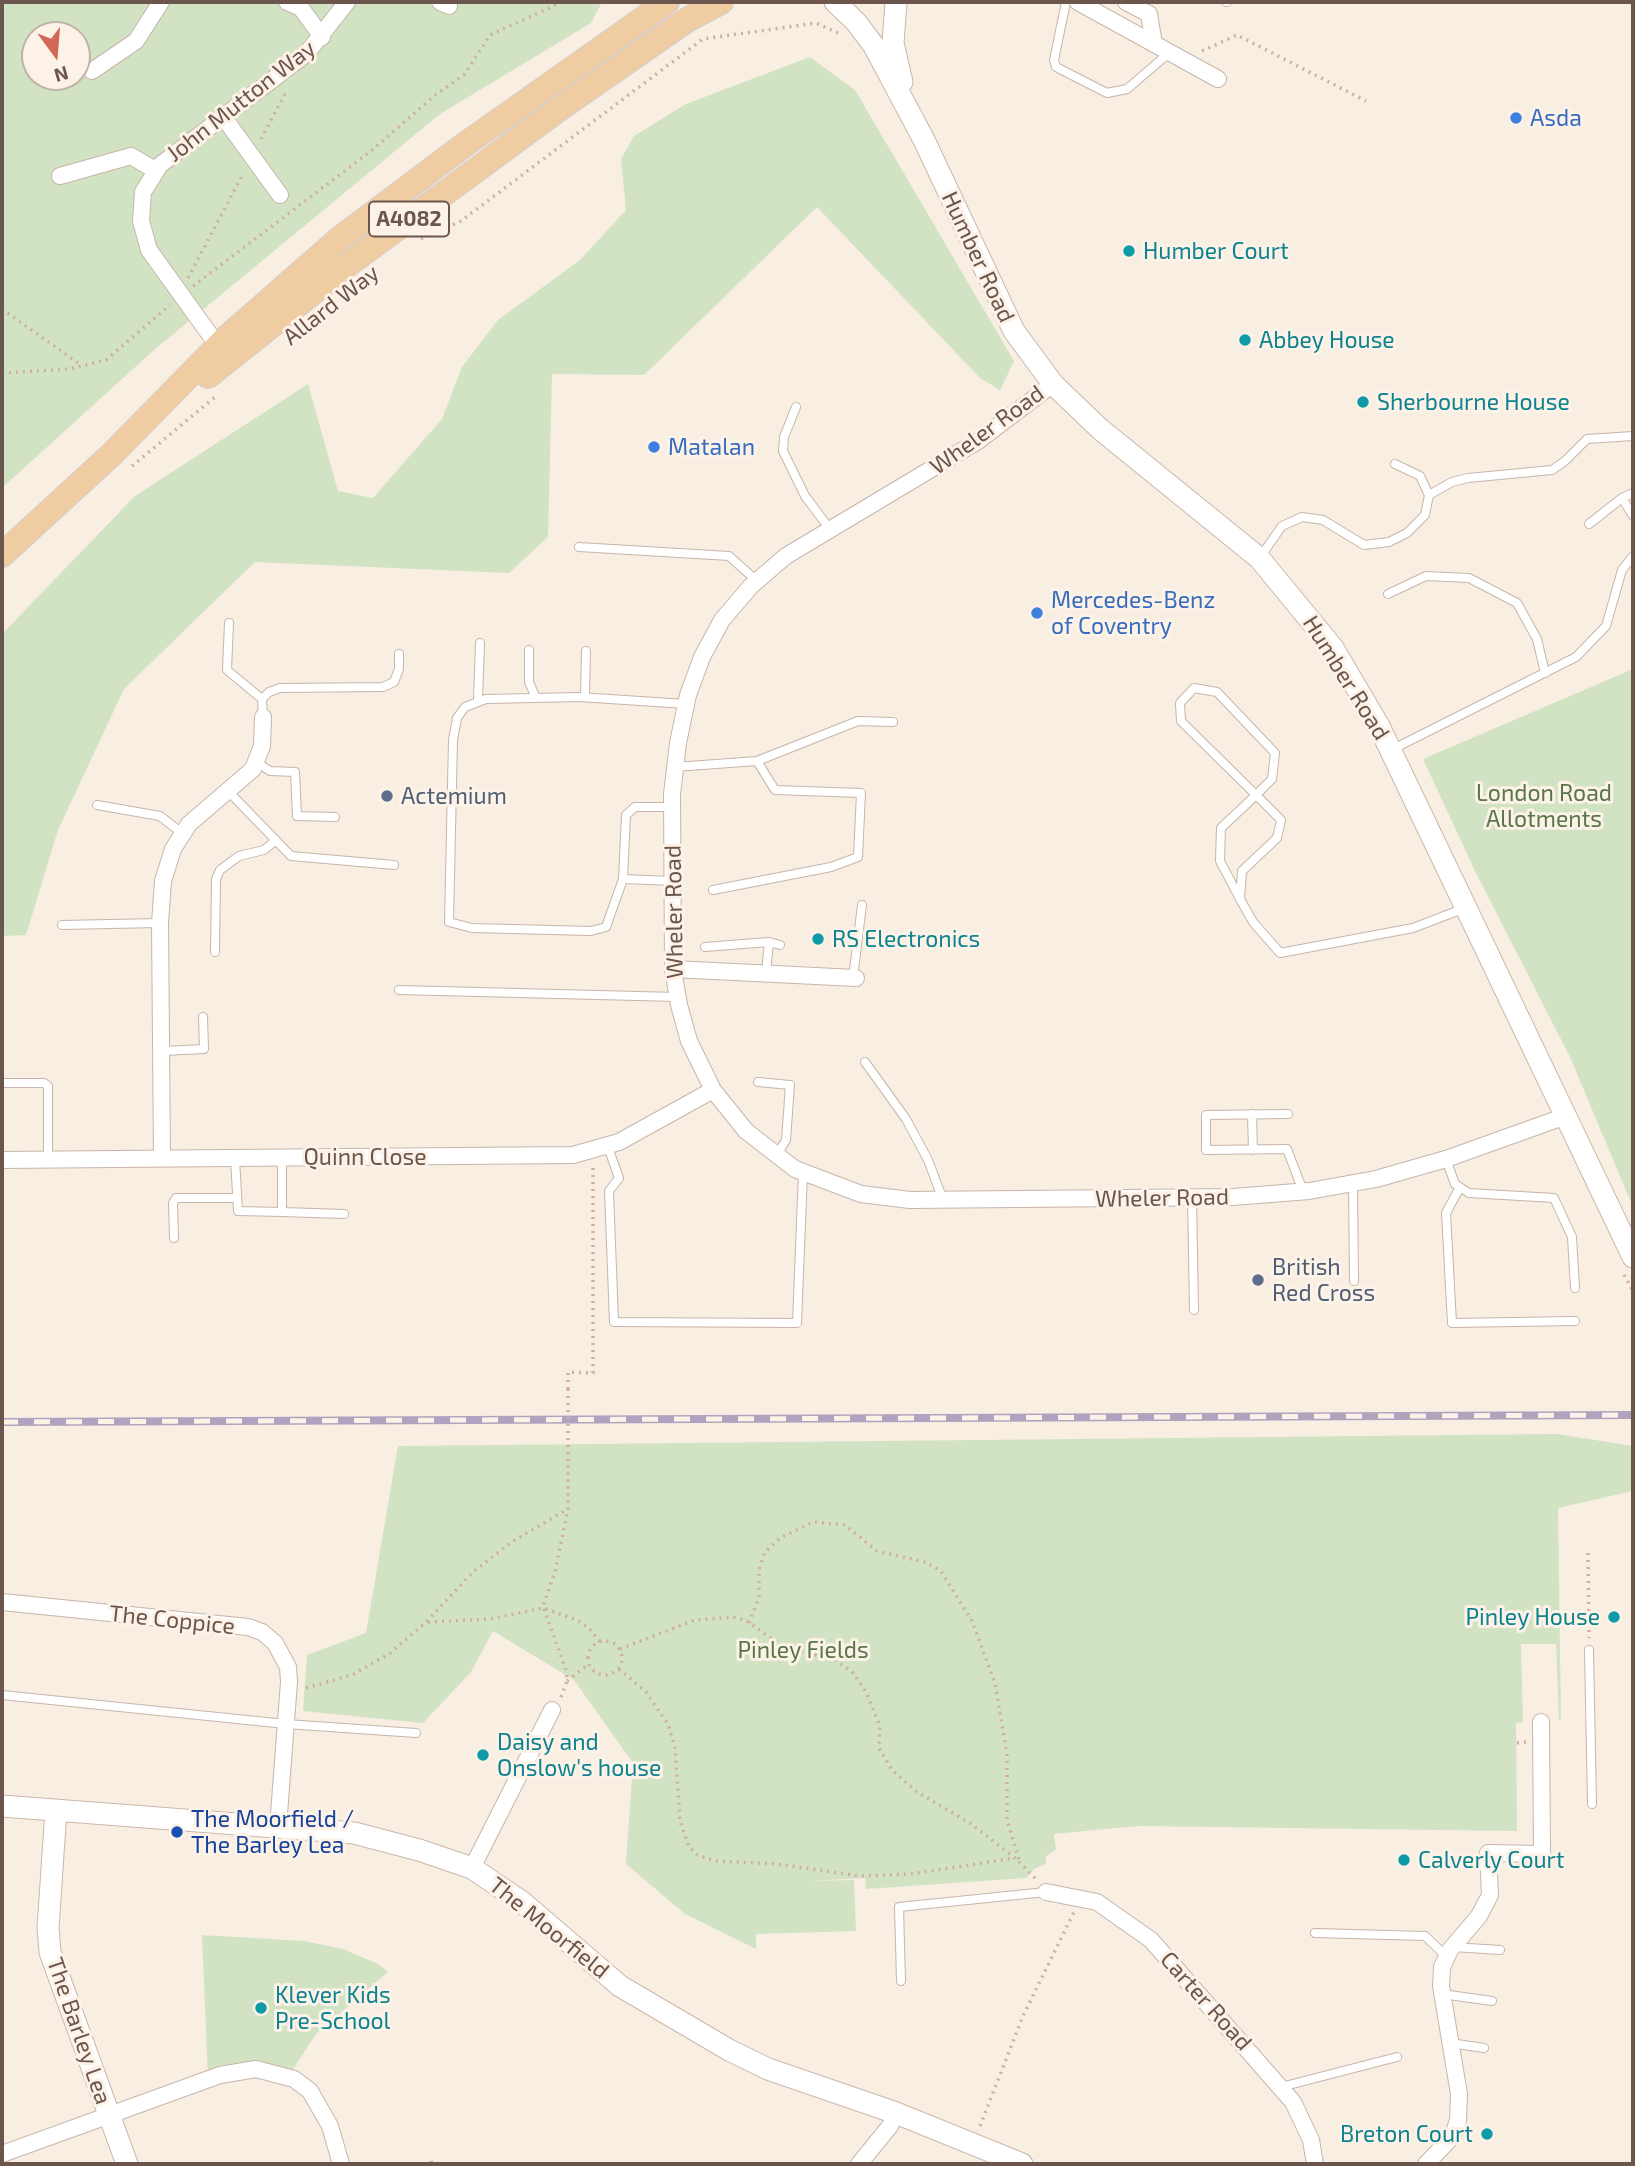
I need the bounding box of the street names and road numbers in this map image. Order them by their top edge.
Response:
street label: John Mutton Way [161,34,321,168]
street label: Humber Road [936,187,1020,327]
road number: A4082 [369,202,449,236]
street label: Allard Way [278,259,384,351]
street label: Wheler Road [925,379,1049,481]
street label: Humber Road [1297,611,1395,745]
street label: Wheler Road [659,845,689,979]
street label: Quinn Close [303,1143,427,1171]
street label: Wheler Road [1095,1183,1229,1213]
street label: The Coppice [108,1600,236,1640]
street label: The Moorfield [484,1871,614,1985]
street label: Carter Road [1154,1946,1258,2056]
street label: The Barley Lea [41,1954,117,2108]

